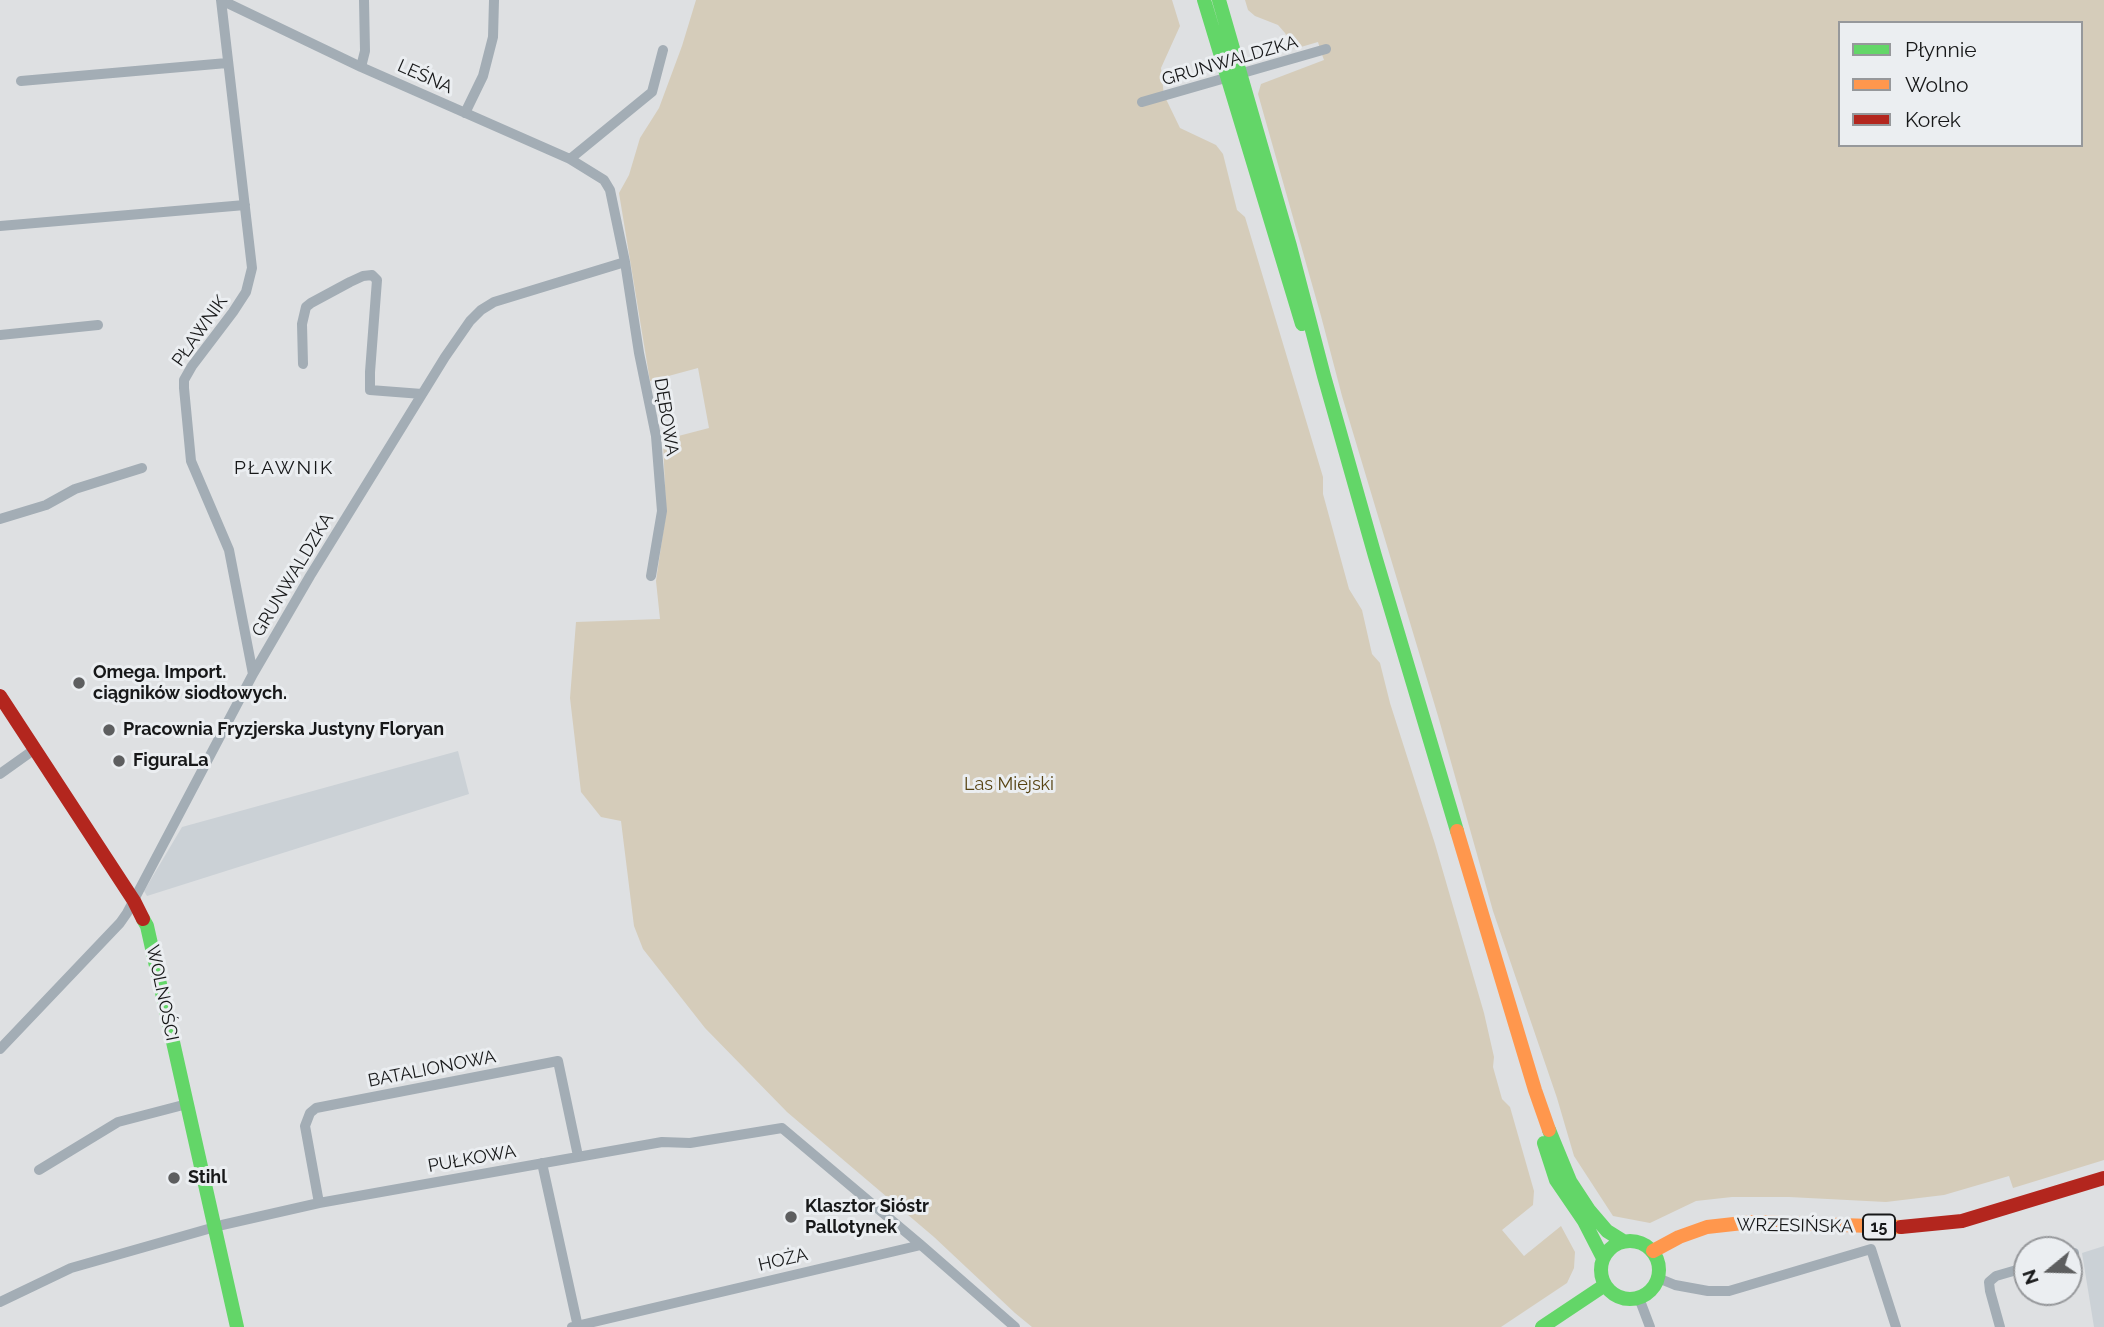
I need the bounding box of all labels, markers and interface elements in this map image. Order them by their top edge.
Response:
legend [1838,21,2083,147]
street label: GRUNWALDZKA [1160,31,1300,91]
text: Płynnie [1905,37,1977,62]
street label: LEŚNA [394,55,456,99]
text: Wolno [1905,72,1969,97]
text: Korek [1905,107,1961,132]
street label: PŁAWNIK [168,291,232,371]
street label: DĘBOWA [649,376,683,458]
district label: PŁAWNIK [235,457,333,479]
street label: GRUNWALDZKA [248,509,338,641]
place label: Omega. Import. ciągników siodłowych. [93,662,287,704]
marker: Omega. Import. ciągników siodłowych. [71,675,87,691]
place label: Pracownia Fryzjerska Justyny Floryan [123,719,444,741]
marker: Pracownia Fryzjerska Justyny Floryan [101,722,117,738]
place label: FiguraLa [133,750,209,772]
marker: FiguraLa [111,753,127,769]
park label: Las Miejski [964,774,1054,796]
street label: WOLNOŚCI [141,943,183,1043]
street label: BATALIONOWA [366,1046,498,1092]
street label: PUŁKOWA [426,1141,518,1177]
place label: Stihl [188,1167,227,1189]
marker: Stihl [166,1170,182,1186]
place label: Klasztor Sióstr Pallotynek [805,1196,929,1238]
marker: Klasztor Sióstr Pallotynek [783,1209,799,1225]
street label: WRZESIŃSKA [1736,1214,1854,1238]
road number: 15 [1863,1214,1895,1240]
north arrow [2013,1236,2083,1306]
street label: HOŻA [756,1244,810,1276]
text: N [2017,1267,2043,1288]

